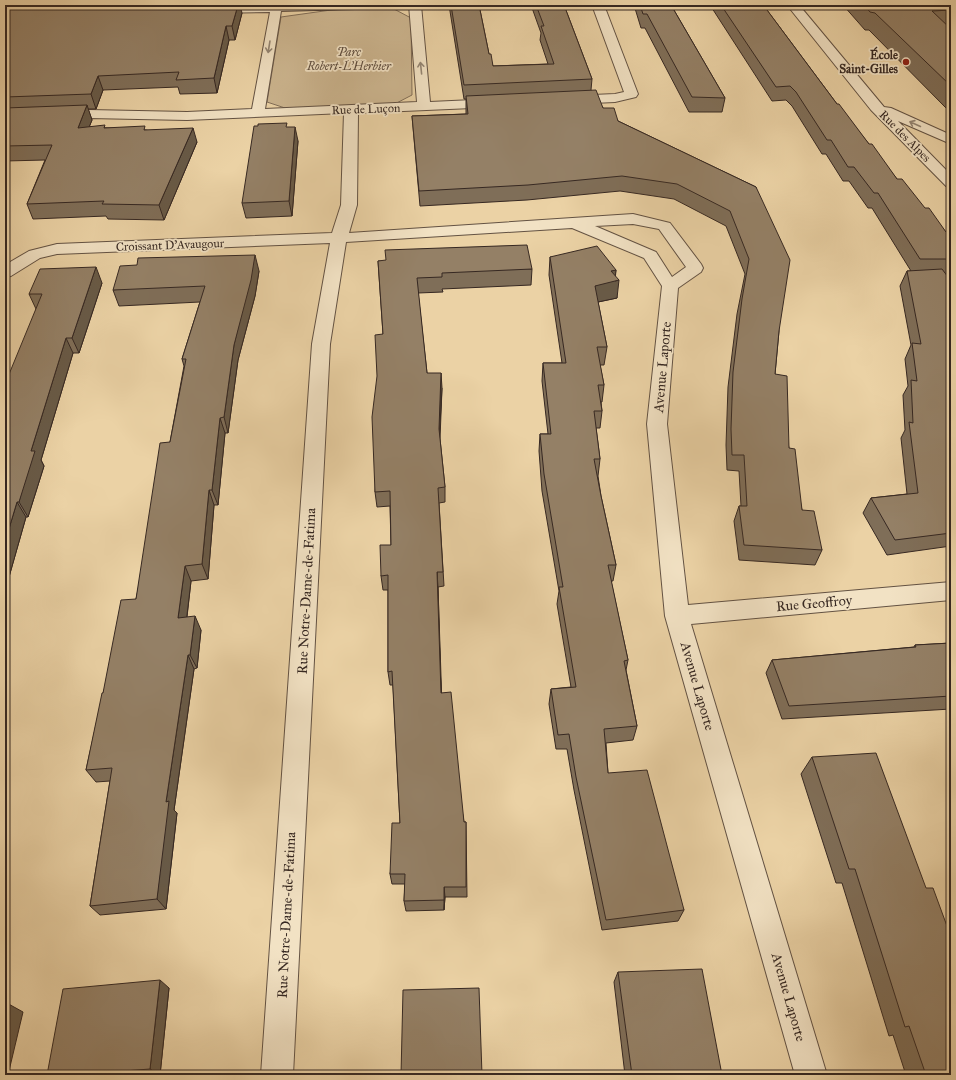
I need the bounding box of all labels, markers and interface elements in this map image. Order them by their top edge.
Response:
one-way arrow [265,40,273,53]
park label: Parc Robert-L'Herbier [306,45,392,73]
place label: École Saint-Gilles [839,46,899,76]
marker: École Saint-Gilles [901,57,911,67]
one-way arrow [417,62,424,75]
street label: Rue de Luçon [331,101,401,117]
street label: Rue des Alpes [876,107,934,165]
one-way arrow [910,120,922,127]
street label: Croissant D'Avaugour [116,236,225,255]
street label: Avenue Laporte [650,321,675,414]
street label: Rue Notre-Dame-de-Fatima [294,507,319,675]
street label: Rue Geoffroy [775,592,853,615]
street label: Avenue Laporte [676,639,718,733]
street label: Rue Notre-Dame-de-Fatima [274,831,299,999]
street label: Avenue Laporte [767,950,809,1044]

